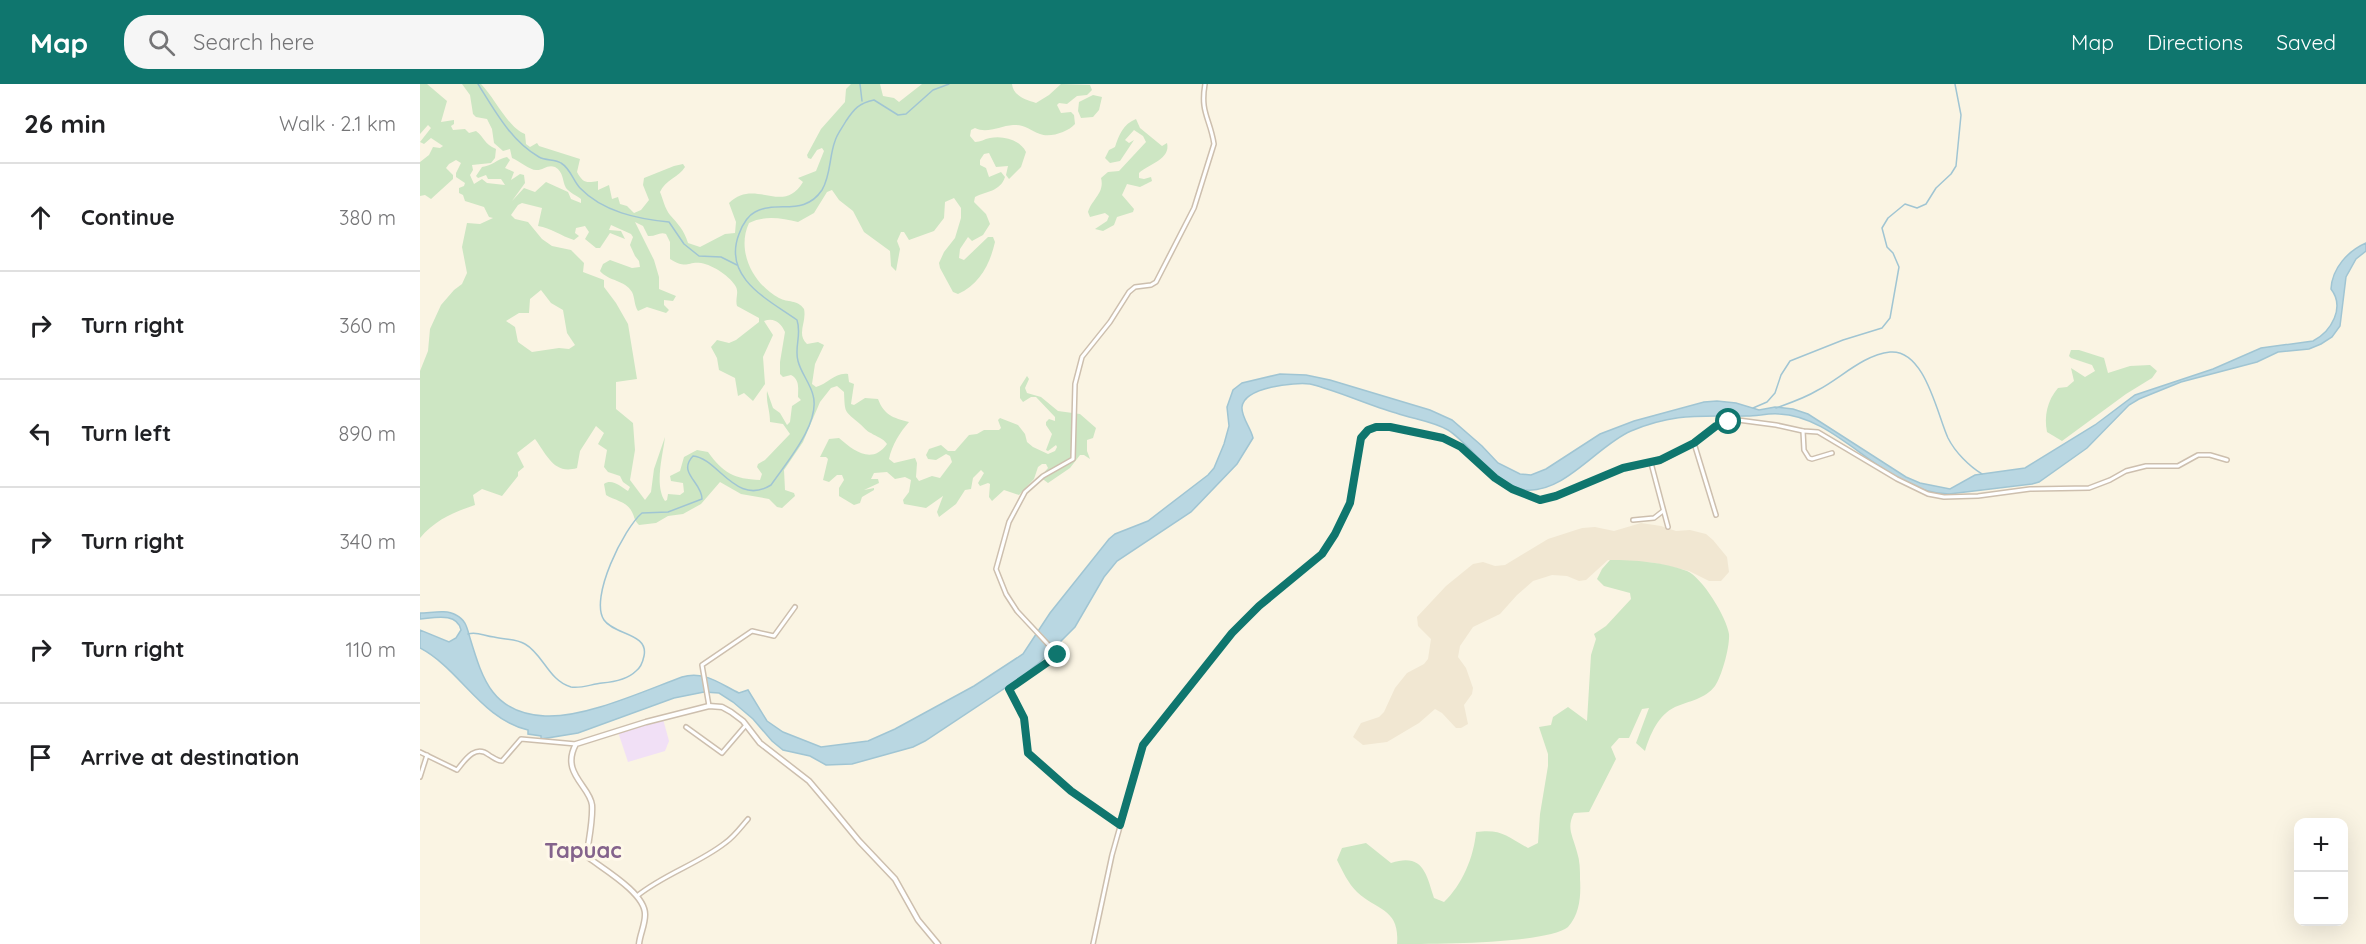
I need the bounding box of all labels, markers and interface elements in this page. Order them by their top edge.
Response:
search box [124,15,544,69]
text: Map [30,25,88,60]
icon: search [145,26,178,59]
text: Search here [193,28,315,56]
text: Map [2071,29,2114,55]
text: Directions [2147,29,2243,55]
text: Saved [2276,29,2336,55]
text: 26 min [24,107,106,140]
text: Walk · 2.1 km [279,111,396,136]
icon: ahead [24,201,57,234]
text: Continue [81,203,175,231]
text: 380 m [339,205,396,230]
icon: right [24,309,57,342]
text: Turn right [81,311,185,339]
text: 360 m [339,313,396,338]
route start [1715,408,1741,434]
icon: left [24,417,57,450]
text: Turn left [81,419,171,447]
text: 890 m [338,421,396,446]
icon: right [24,525,57,558]
text: Turn right [81,527,185,555]
text: 340 m [339,529,396,554]
icon: right [24,633,57,666]
text: Turn right [81,635,185,663]
text: 110 m [346,637,396,662]
route end [1044,641,1070,667]
icon: arrive [24,741,57,774]
text: Arrive at destination [81,743,299,771]
map controls [2294,818,2348,926]
button: + [2294,818,2348,872]
district label: Tapuac [544,836,622,864]
button: − [2294,872,2348,926]

